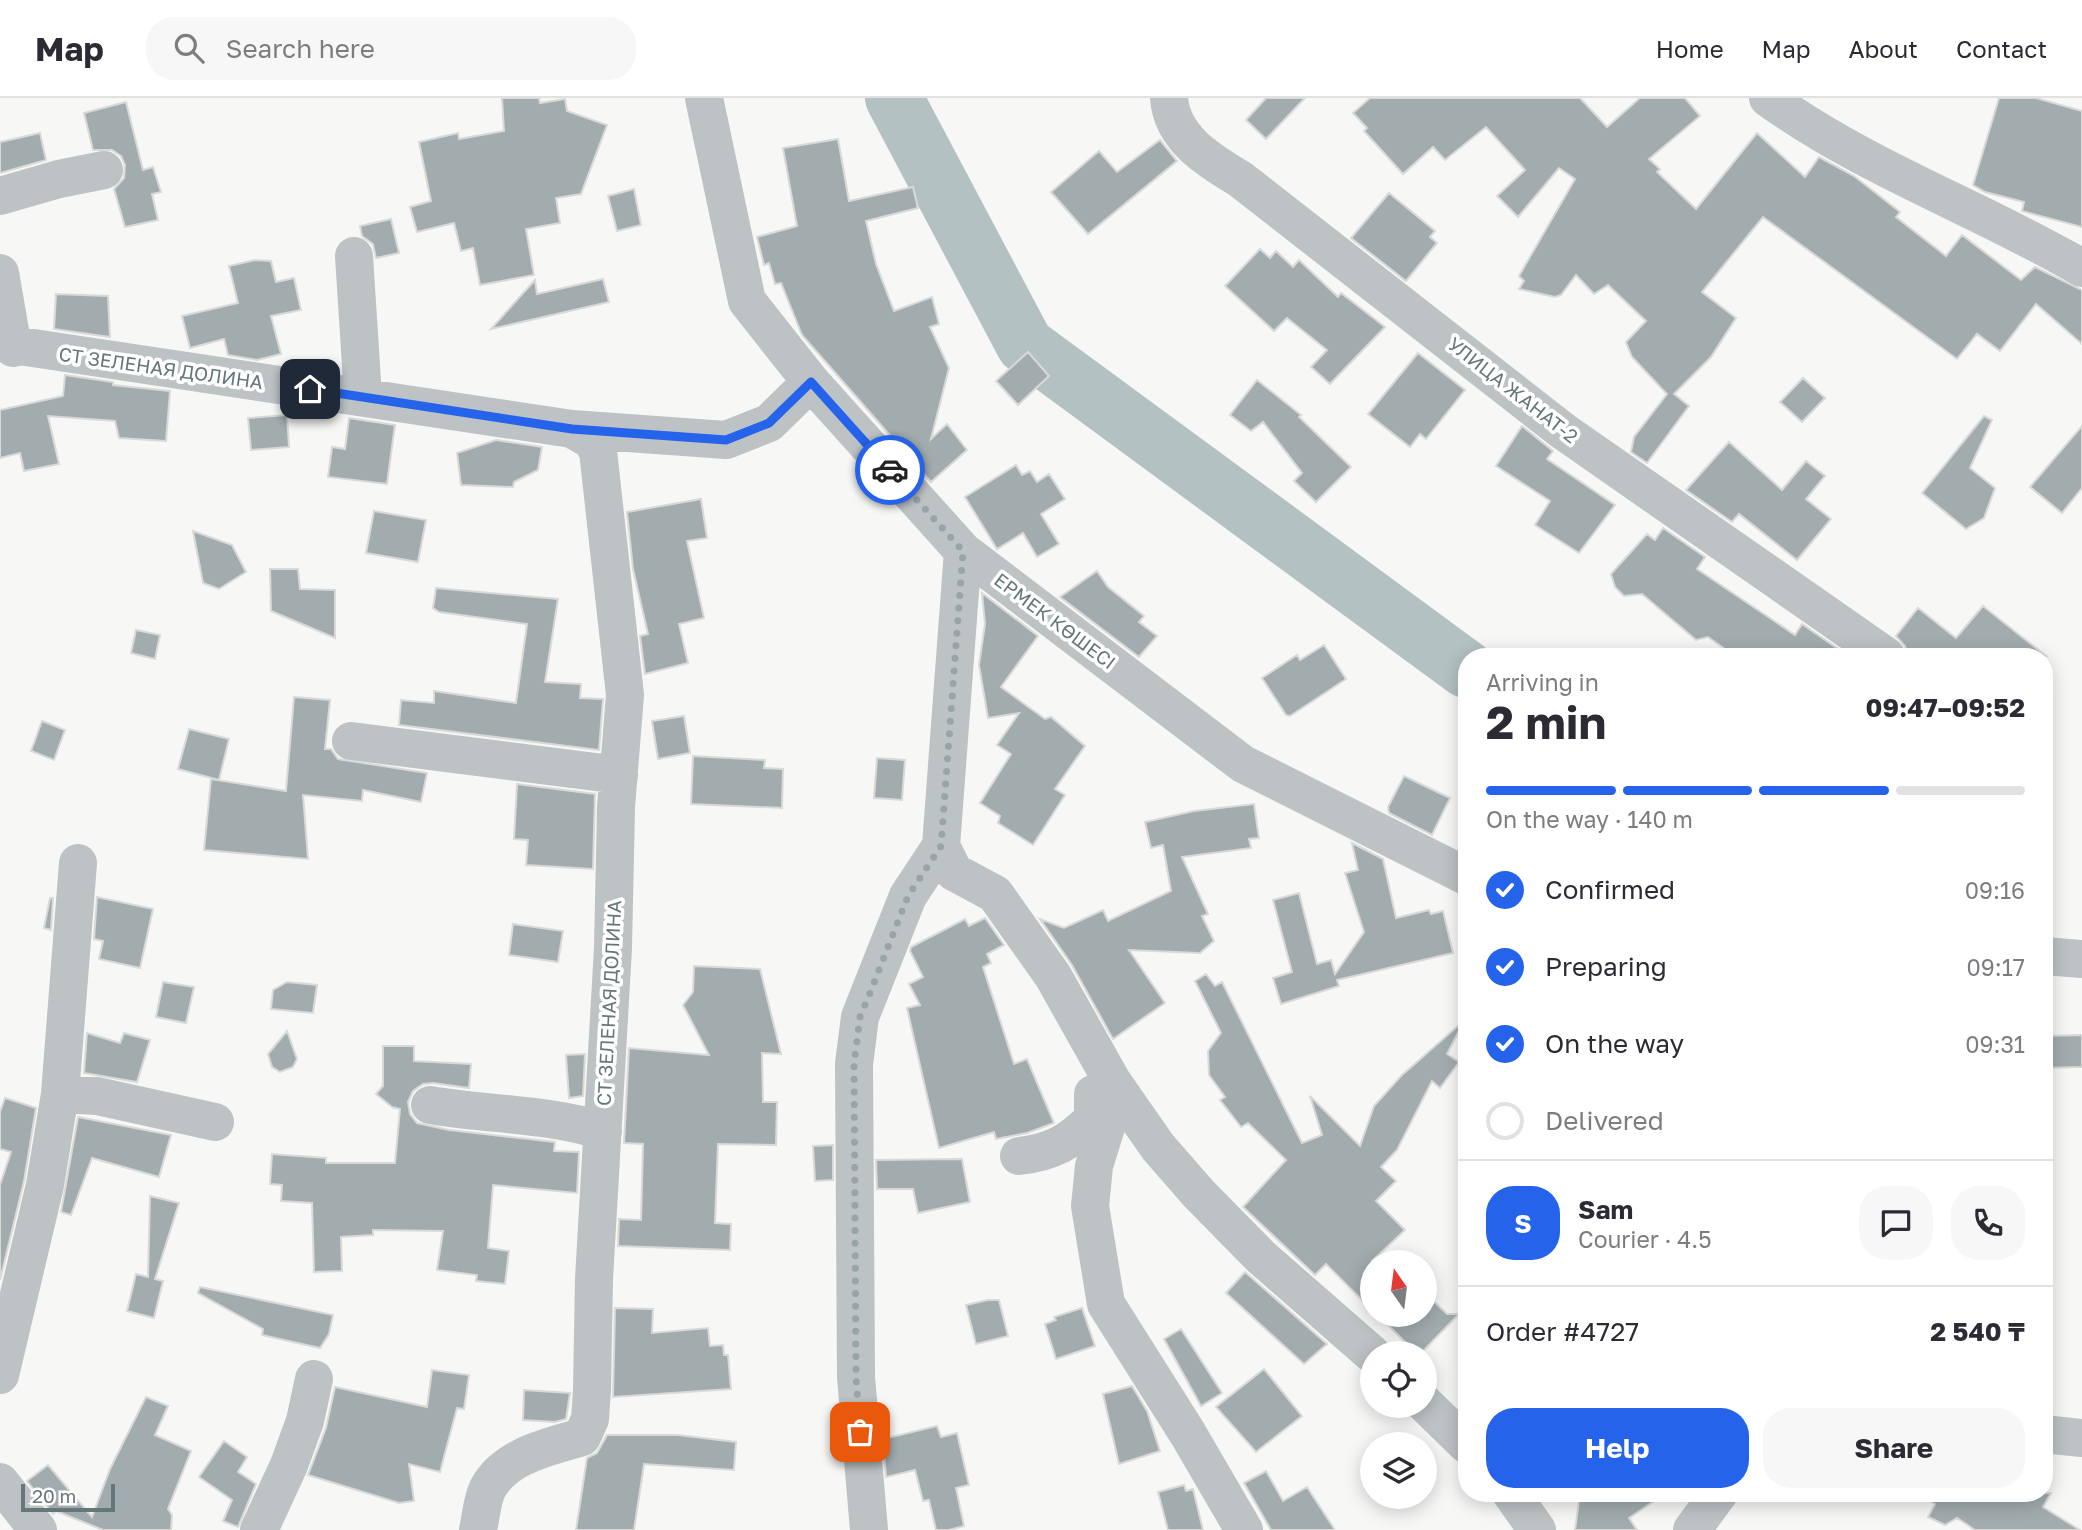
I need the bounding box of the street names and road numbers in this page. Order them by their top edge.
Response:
street label: УЛИЦА ЖАНАТ-2 [1444,332,1583,448]
street label: СТ ЗЕЛЕНАЯ ДОЛИНА [58,342,265,393]
street label: ЕРМЕК КӨШЕСІ [990,568,1120,674]
street label: СТ ЗЕЛЕНАЯ ДОЛИНА [592,899,625,1106]

